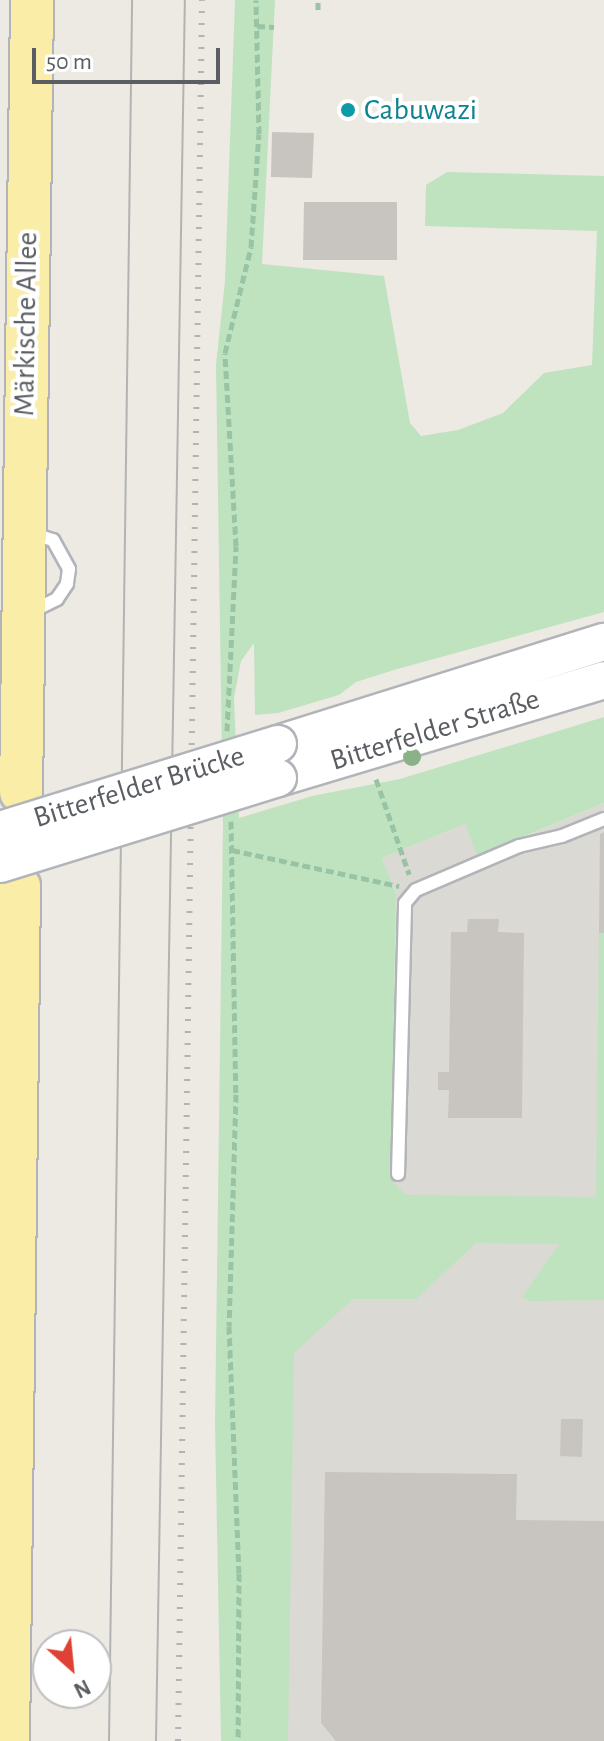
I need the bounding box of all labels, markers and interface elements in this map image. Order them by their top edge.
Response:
scale bar [36,32,224,82]
text: 50 m [46,50,92,74]
place label: Cabuwazi [364,92,477,128]
marker: Cabuwazi [339,101,357,119]
street label: Märkische Allee [6,231,46,417]
street label: Bitterfelder Straße [326,681,544,779]
street label: Bitterfelder Brücke [29,738,249,836]
north arrow [32,1629,112,1709]
text: N [70,1675,94,1702]

